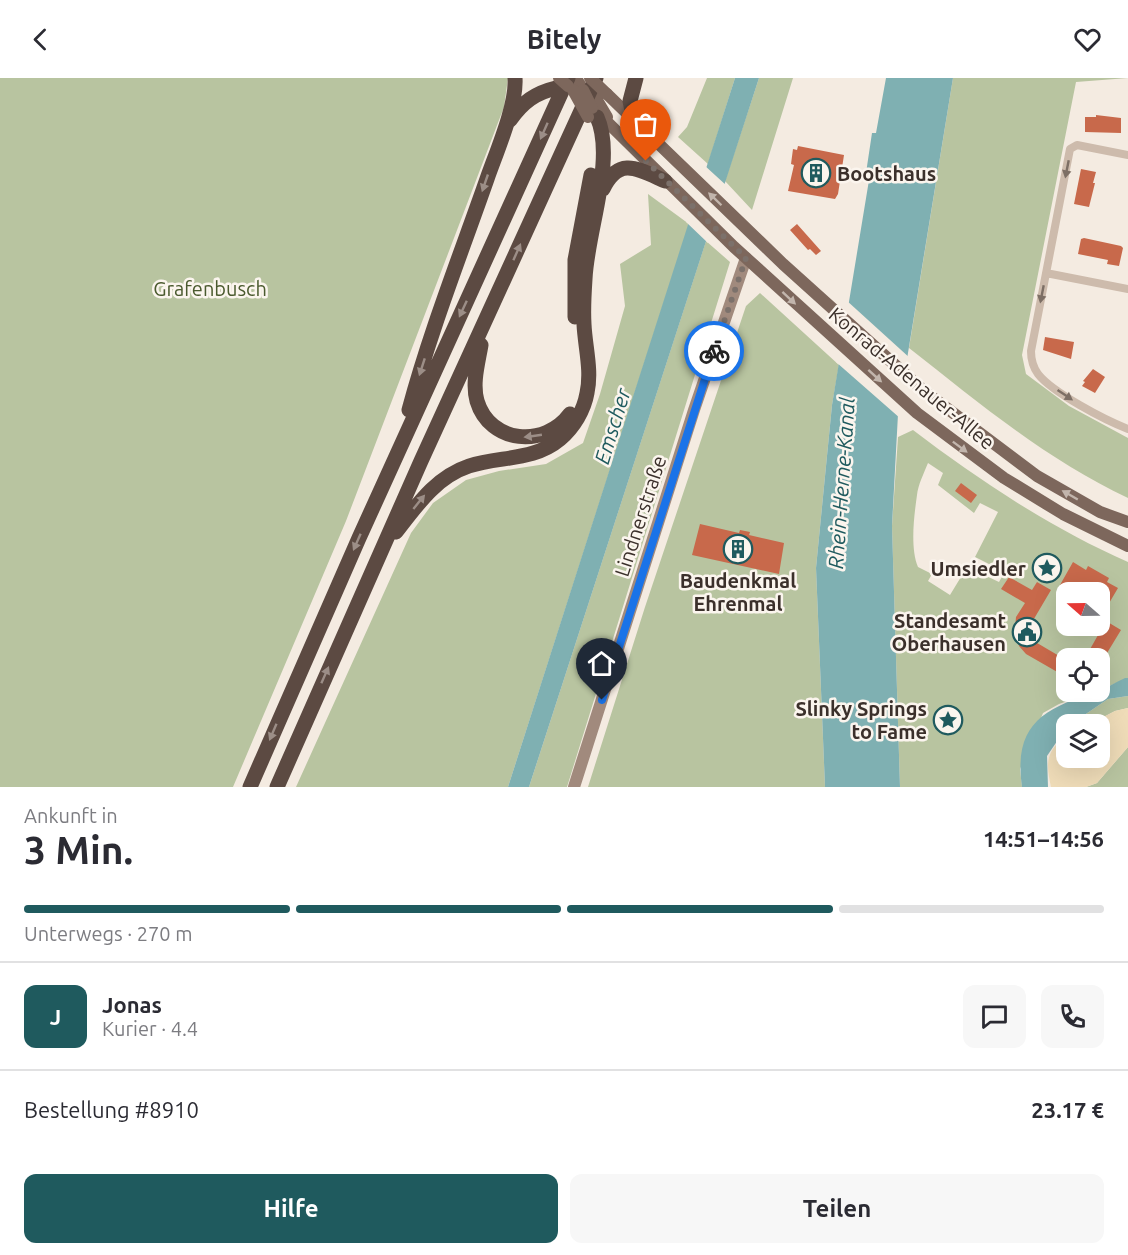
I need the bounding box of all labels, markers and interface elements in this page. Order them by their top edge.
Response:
icon: back [24,23,57,56]
icon: heart [1071,23,1104,56]
text: Bitely [527,24,601,54]
pin [620,99,671,161]
icon: bag [629,108,662,141]
one-way arrow [539,123,549,141]
building icon: Bootshaus [800,157,832,189]
one-way arrow [1061,159,1071,178]
place label: Bootshaus [837,162,936,185]
one-way arrow [480,174,490,192]
one-way arrow [709,192,723,206]
one-way arrow [512,242,522,260]
park label: Grafenbusch [153,277,267,300]
one-way arrow [1037,285,1046,304]
one-way arrow [782,290,796,304]
one-way arrow [459,300,468,317]
street label: Konrad-Adenauer-Allee [825,302,999,454]
courier [684,321,744,381]
icon: bike [698,335,731,368]
one-way arrow [417,358,426,376]
one-way arrow [867,369,882,382]
water label: Emscher [589,384,635,467]
one-way arrow [1057,389,1073,400]
water label: Rhein-Herne-Kanal [823,396,859,570]
one-way arrow [523,431,542,441]
one-way arrow [952,440,967,452]
street label: Lindnerstraße [610,453,670,579]
one-way arrow [1061,490,1078,500]
one-way arrow [413,494,426,510]
building icon: Baudenkmal Ehrenmal [722,533,754,565]
one-way arrow [353,534,362,551]
place icon: Umsiedler [1031,552,1063,584]
place label: Umsiedler [930,557,1027,580]
place label: Baudenkmal Ehrenmal [680,569,796,615]
north arrow [1056,582,1110,636]
map controls [1056,582,1110,768]
place label: Standesamt Oberhausen [892,609,1006,655]
public building icon: Standesamt Oberhausen [1011,616,1043,648]
pin [576,638,627,700]
icon: home [585,647,618,680]
button: locate [1056,648,1110,702]
one-way arrow [320,666,330,684]
place label: Slinky Springs to Fame [795,697,927,743]
place icon: Slinky Springs to Fame [932,704,964,736]
button: layers [1056,714,1110,768]
one-way arrow [269,724,278,741]
text: Ankunft in [24,804,118,827]
text: 14:51–14:56 [983,826,1104,851]
text: 3 Min. [24,828,133,871]
text: Unterwegs · 270 m [24,922,192,945]
button: chat [963,985,1026,1048]
button: phone [1041,985,1104,1048]
text: Jonas [102,992,162,1017]
text: J [50,1004,61,1029]
text: Kurier · 4.4 [102,1017,198,1040]
text: Bestellung #8910 [24,1097,199,1122]
text: 23.17 € [1031,1097,1104,1122]
button: Hilfe [24,1174,558,1243]
button: Teilen [570,1174,1104,1243]

